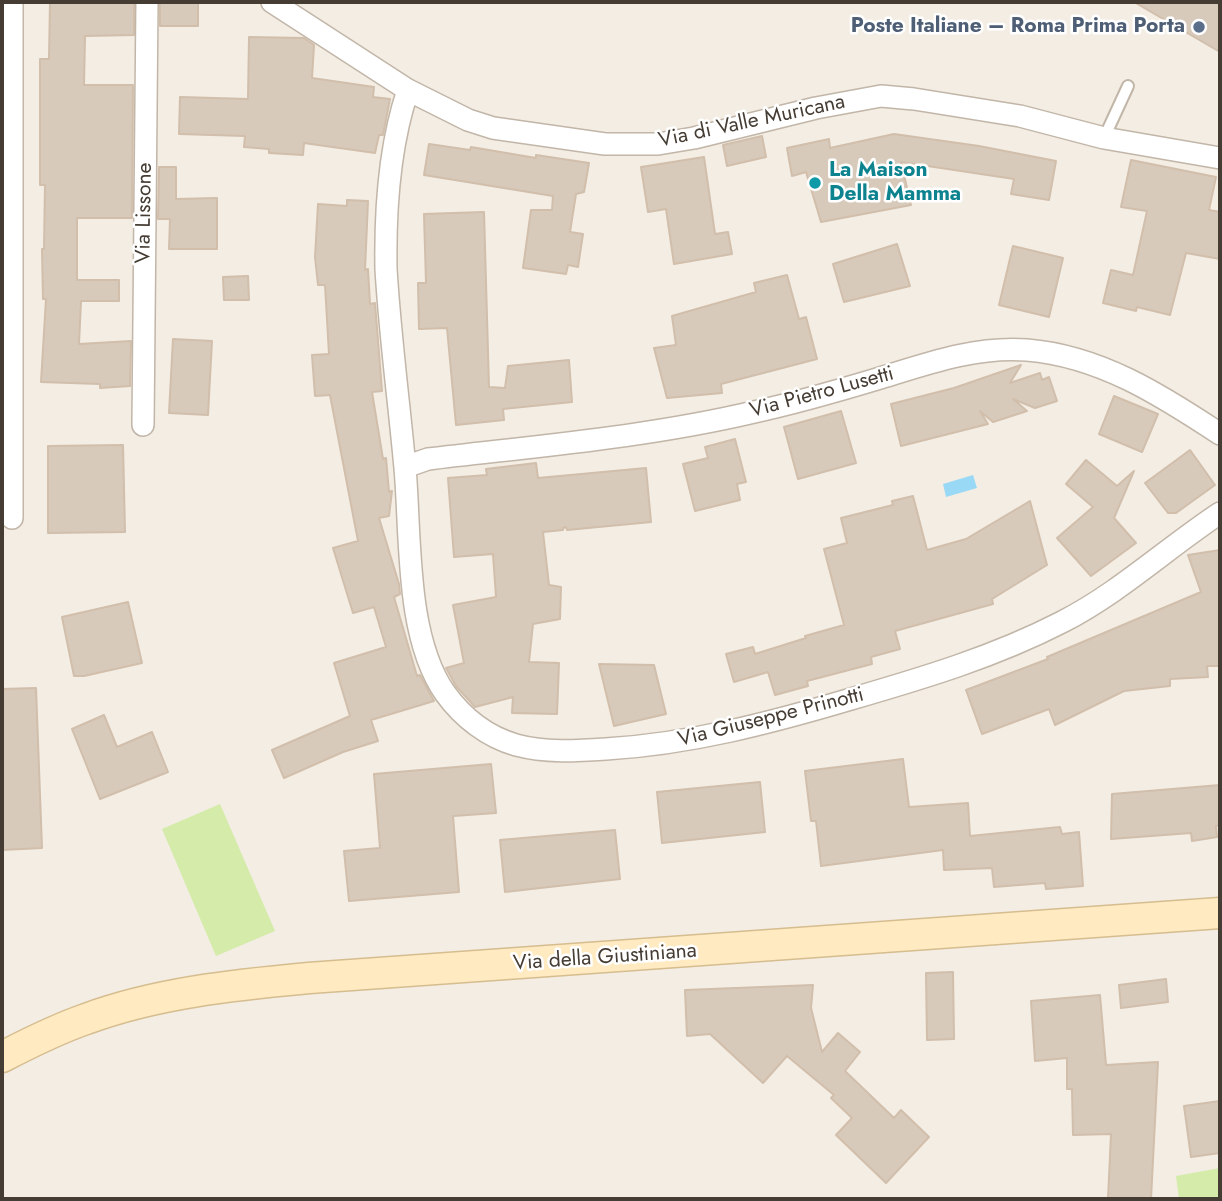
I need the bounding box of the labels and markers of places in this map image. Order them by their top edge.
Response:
place label: Poste Italiane – Roma Prima Porta [851,14,1185,40]
marker: Poste Italiane – Roma Prima Porta [1191,19,1207,35]
place label: La Maison Della Mamma [829,158,961,208]
marker: La Maison Della Mamma [807,175,823,191]

